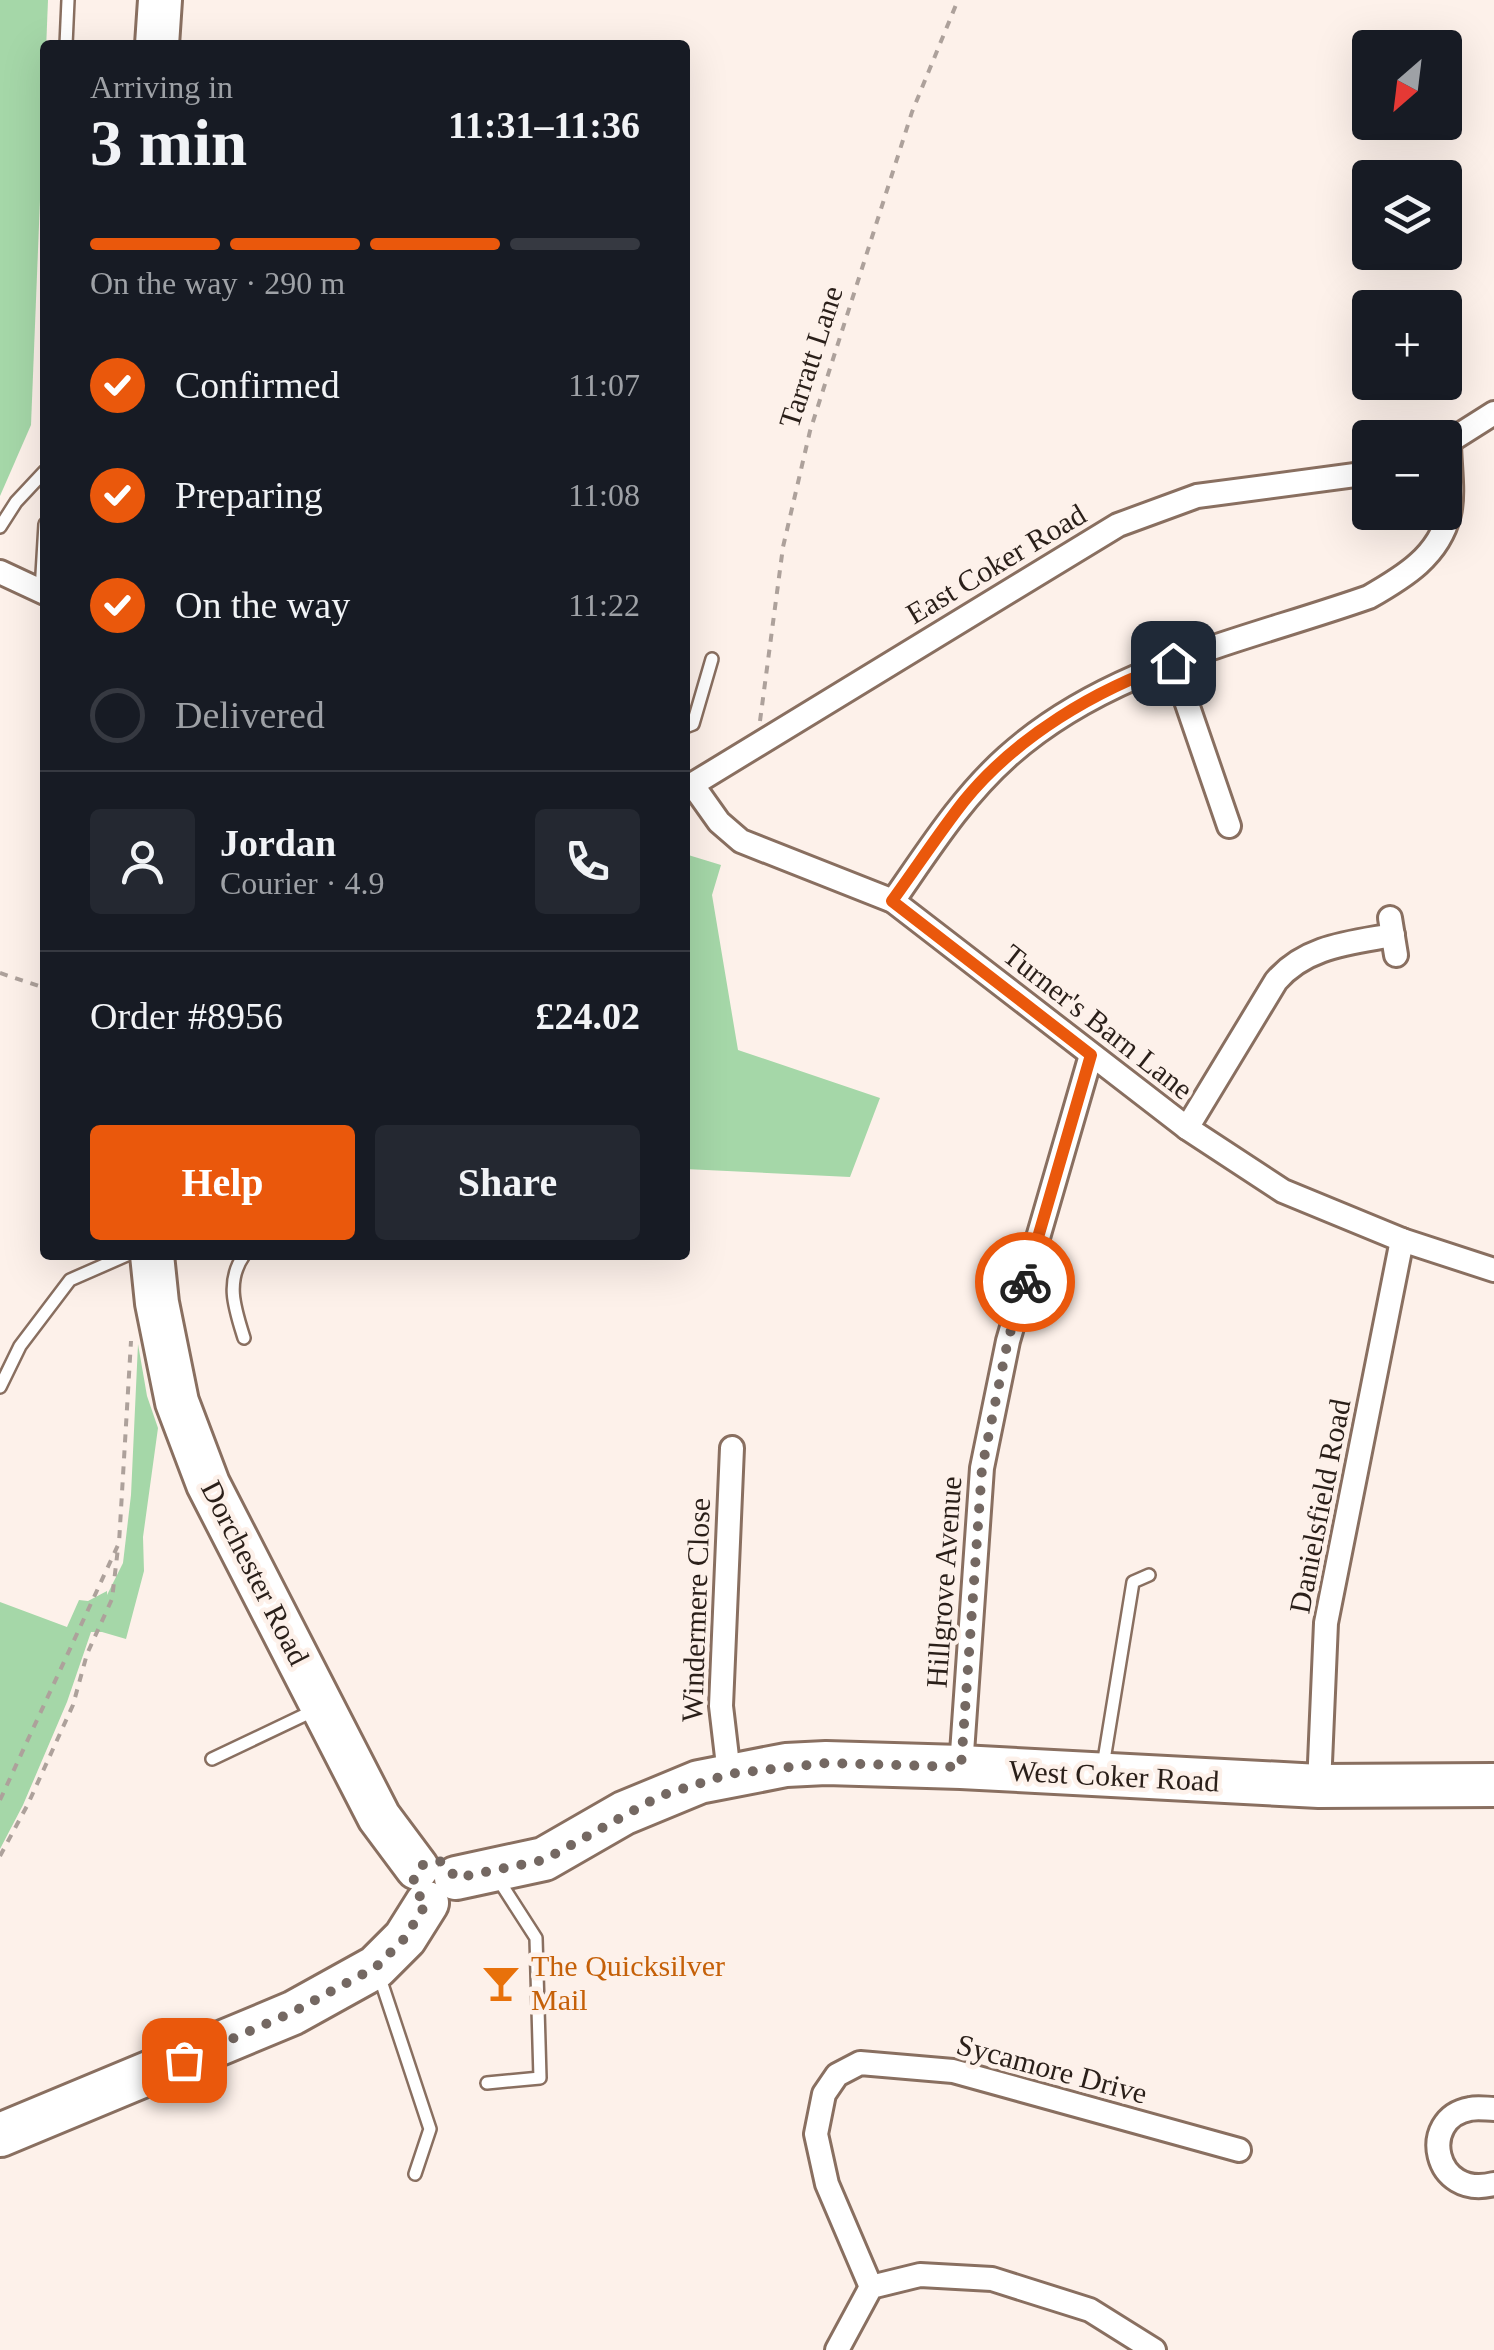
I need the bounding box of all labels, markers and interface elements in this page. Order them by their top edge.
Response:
north arrow [1352,30,1462,140]
map controls [1352,30,1462,530]
text: Arriving in [90,69,233,105]
text: 11:31–11:36 [448,104,640,146]
text: 3 min [90,107,247,179]
button: layers [1352,160,1462,270]
text: On the way · 290 m [90,265,345,301]
street label: Tarratt Lane [772,282,849,432]
button: + [1352,290,1462,400]
icon: check [90,358,145,413]
text: Confirmed [175,364,340,406]
text: 11:07 [568,367,640,403]
button: − [1352,420,1462,530]
icon: check [90,468,145,523]
text: Preparing [175,474,323,516]
text: 11:08 [568,477,640,513]
street label: East Coker Road [900,497,1091,630]
icon: check [90,578,145,633]
text: On the way [175,584,350,626]
text: 11:22 [568,587,640,623]
pin [1131,621,1216,706]
icon: home [1146,636,1201,691]
text: Delivered [175,694,325,736]
button: person [90,809,195,914]
button: phone [535,809,640,914]
text: Jordan [220,822,336,864]
text: Courier · 4.9 [220,865,384,901]
street label: Turner's Barn Lane [997,938,1199,1106]
text: Order #8956 [90,995,283,1037]
text: £24.02 [536,995,640,1037]
button: Help [90,1125,355,1240]
button: Share [375,1125,640,1240]
courier [975,1232,1075,1332]
icon: bike [998,1255,1053,1310]
street label: Danielsfield Road [1283,1396,1356,1616]
street label: Dorchester Road [195,1475,316,1670]
street label: Hillgrove Avenue [920,1475,967,1689]
street label: Windermere Close [675,1497,716,1723]
street label: West Coker Road [1008,1754,1220,1797]
place label: The Quicksilver Mail [531,1949,725,2016]
bar icon: The Quicksilver Mail [480,1962,522,2004]
pin [142,2018,227,2103]
street label: Sycamore Drive [953,2027,1151,2110]
icon: bag [157,2033,212,2088]

